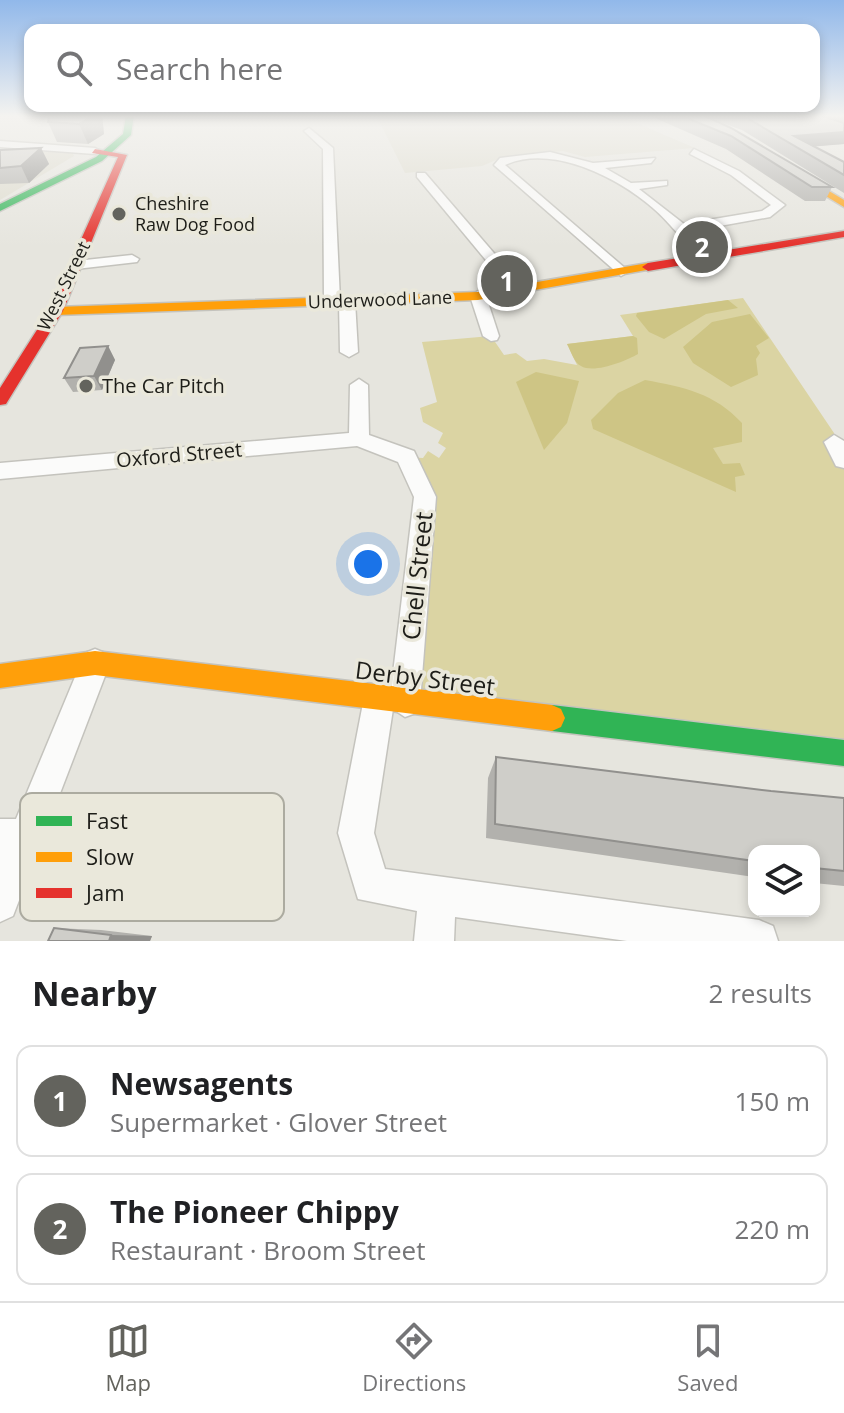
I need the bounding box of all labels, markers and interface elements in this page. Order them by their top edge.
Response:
search box [24,24,820,112]
icon: search [52,46,96,90]
text: Search here [116,48,283,89]
place label: Cheshire Raw Dog Food [135,191,255,236]
marker: Cheshire Raw Dog Food [110,205,128,223]
pin: 2 [676,217,728,277]
street label: West Street [31,237,95,334]
pin: 1 [481,251,533,311]
street label: Underwood Lane [307,284,453,314]
place label: The Car Pitch [102,372,225,399]
marker: The Car Pitch [77,377,95,395]
street label: Oxford Street [115,436,243,473]
street label: Chell Street [393,510,440,642]
your location [348,544,388,584]
street label: Derby Street [353,653,497,702]
legend [20,793,284,921]
text: Fast [86,805,128,835]
text: Slow [86,841,134,871]
map controls [748,845,820,917]
button: layers [748,845,820,917]
text: Jam [84,877,125,907]
text: Nearby [32,970,157,1016]
text: 2 results [709,975,812,1011]
text: Newsagents [110,1063,293,1104]
text: 1 [53,1083,67,1119]
text: 150 m [735,1083,810,1119]
text: Supermarket · Glover Street [110,1104,447,1140]
text: The Pioneer Chippy [110,1191,399,1232]
text: 2 [53,1211,67,1247]
text: 220 m [735,1211,810,1247]
text: Restaurant · Broom Street [110,1232,425,1268]
tab: Map [106,1319,151,1397]
tab: Directions [362,1319,466,1397]
tab: Saved [677,1319,738,1397]

